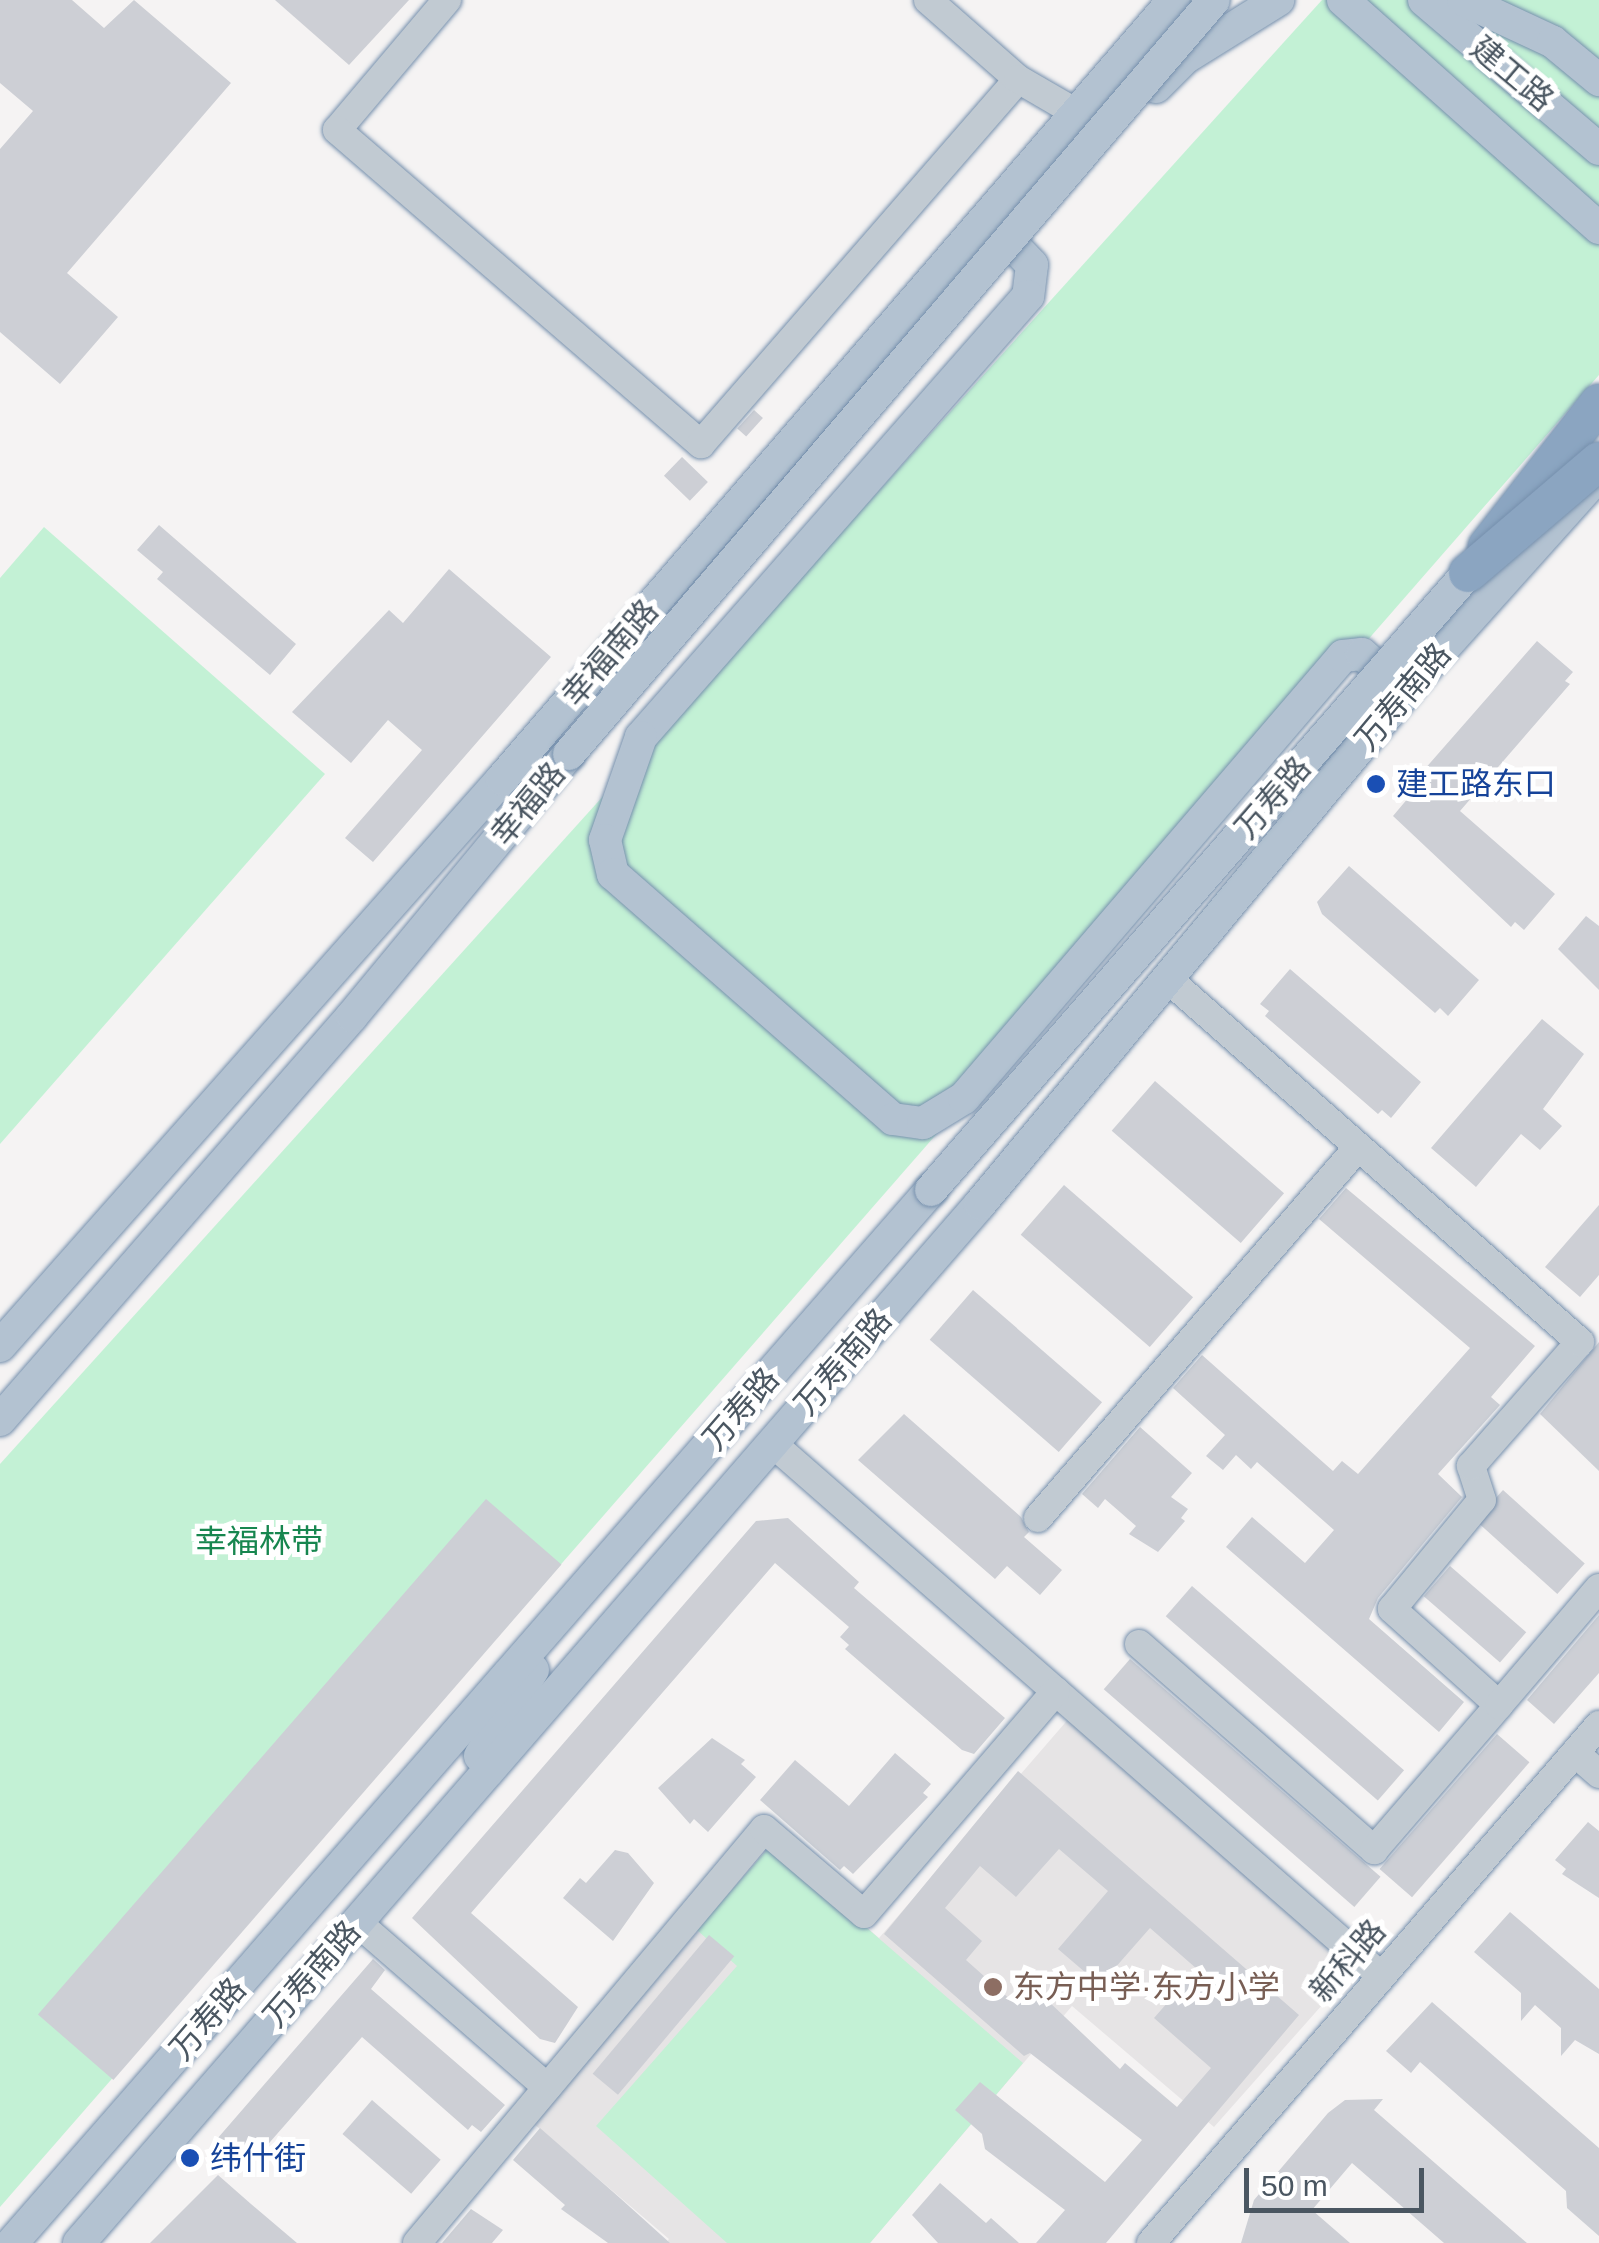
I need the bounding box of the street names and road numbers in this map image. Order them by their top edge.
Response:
street label: 建工路 [1463,28,1561,120]
street label: 幸福南路 [554,592,666,714]
street label: 万寿南路 [1347,636,1459,758]
street label: 万寿路 [1227,749,1319,847]
street label: 幸福路 [482,755,574,853]
street label: 万寿南路 [787,1301,899,1423]
street label: 万寿路 [695,1360,787,1458]
street label: 新科路 [1302,1912,1394,2010]
street label: 万寿南路 [256,1913,368,2035]
street label: 万寿路 [162,1970,254,2068]

